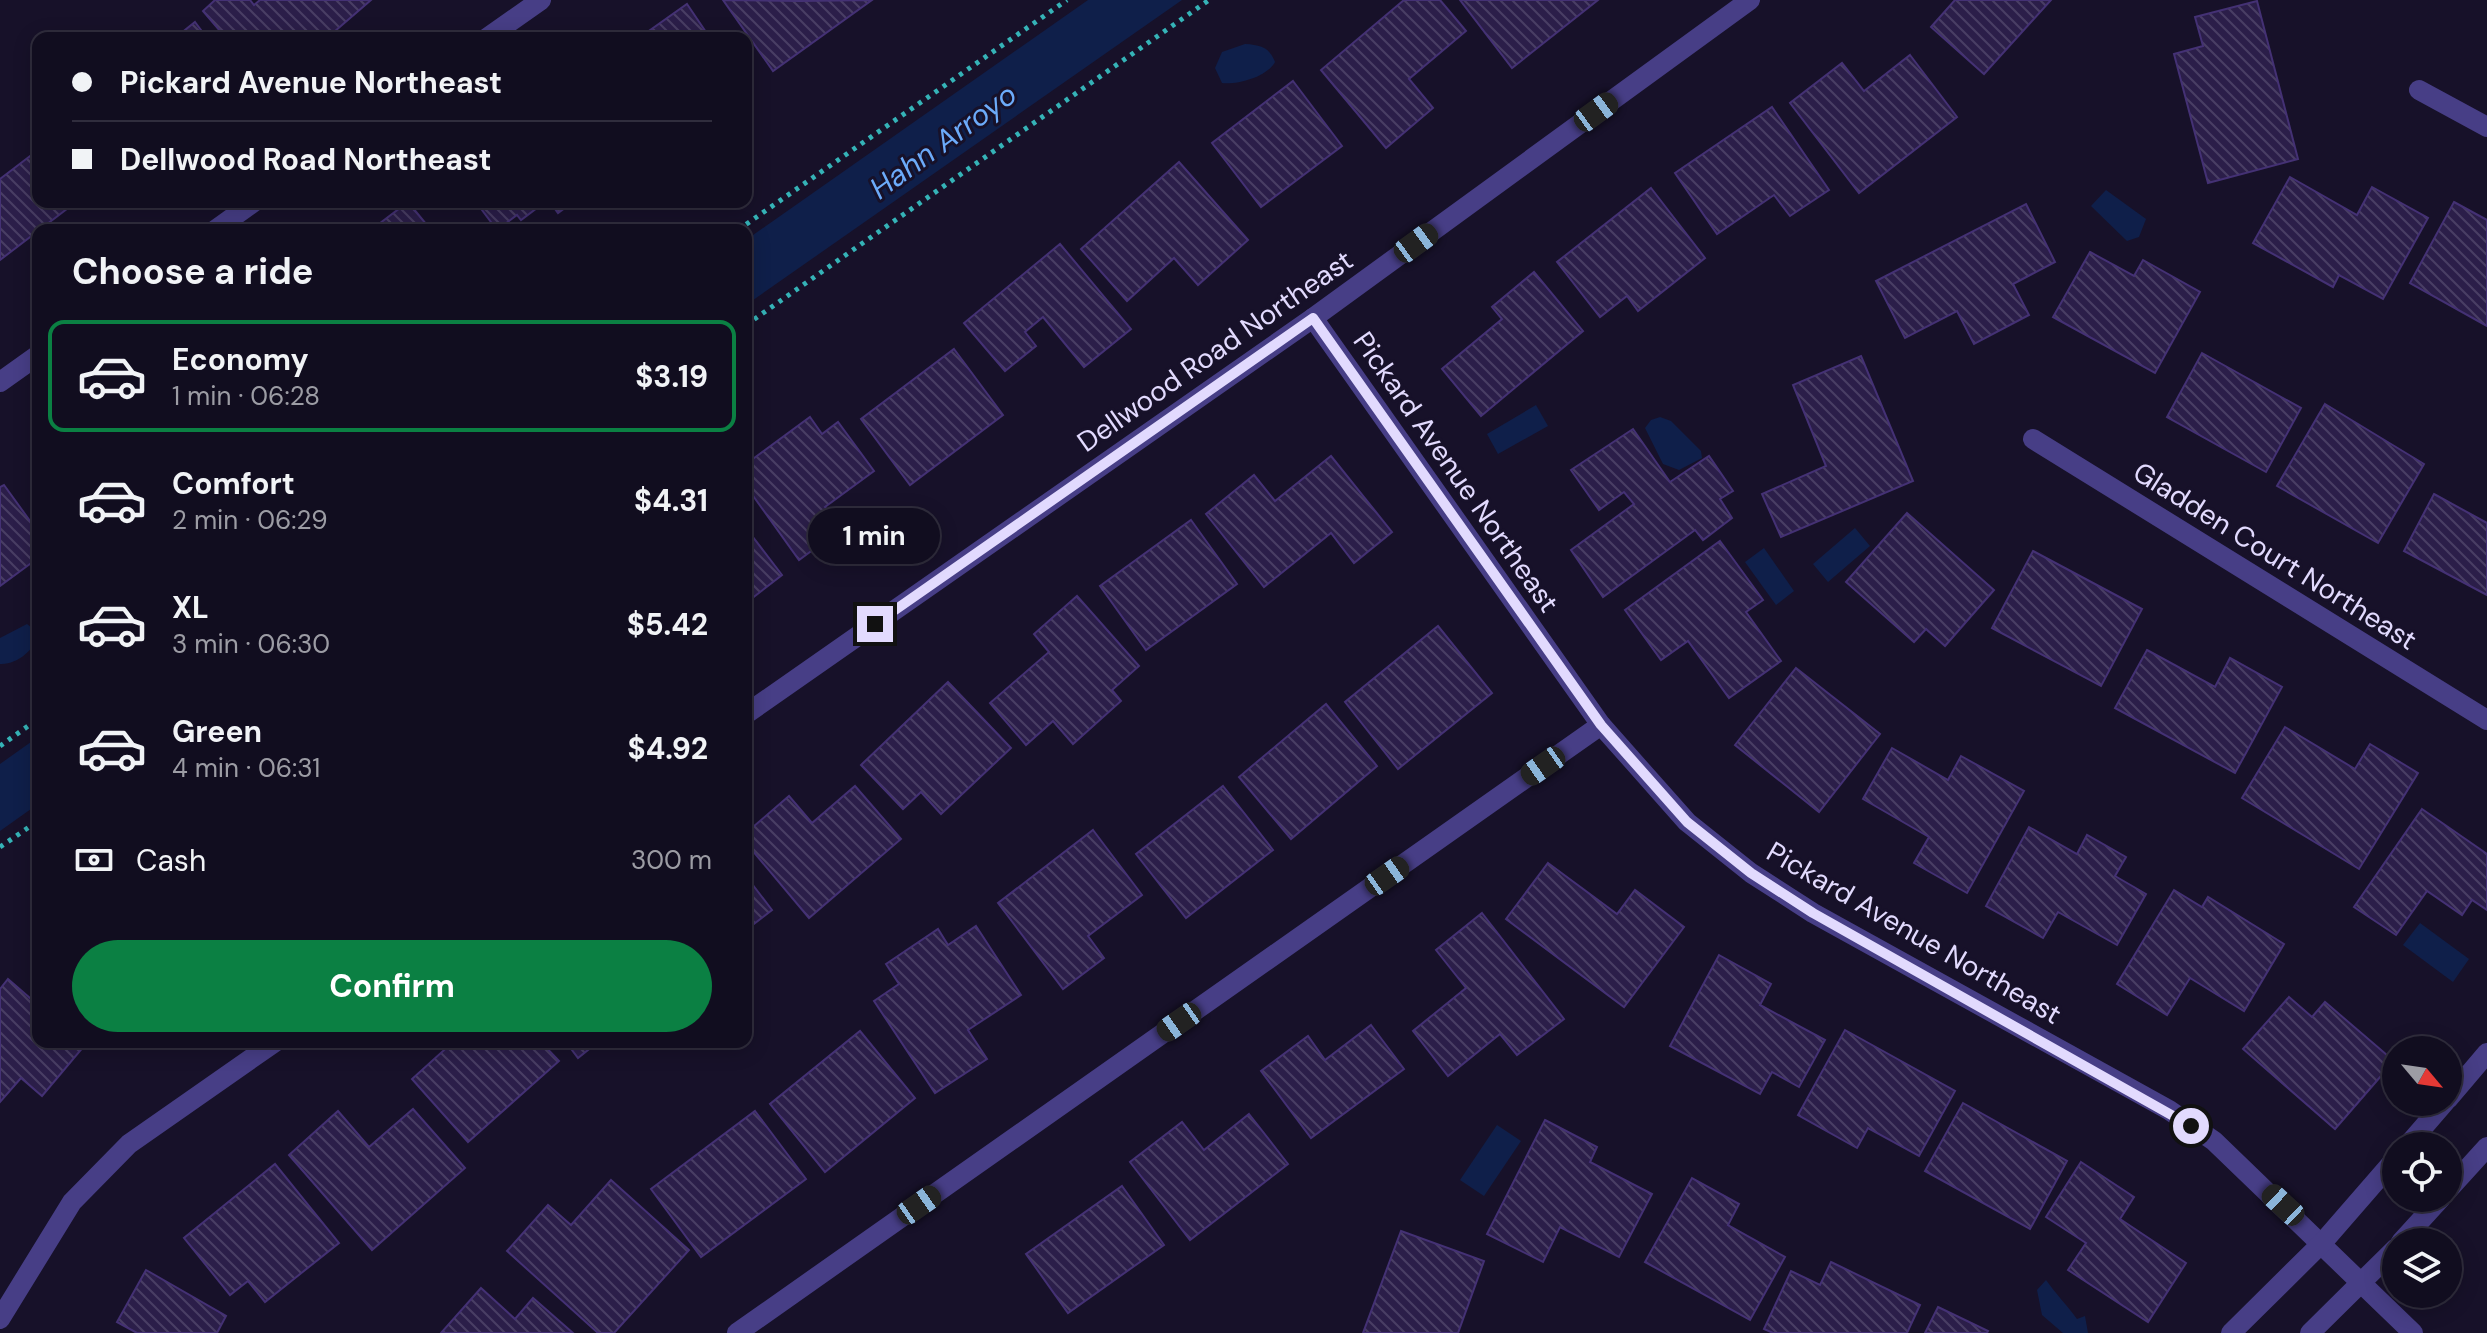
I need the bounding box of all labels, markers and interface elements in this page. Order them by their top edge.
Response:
text: Pickard Avenue Northeast [120,63,502,102]
water label: Hahn Arroyo [862,75,1024,207]
car [1570,88,1622,136]
text: Dellwood Road Northeast [120,140,491,179]
car [1390,219,1442,267]
street label: Dellwood Road Northeast [1070,242,1360,460]
text: Choose a ride [72,248,313,295]
street label: Pickard Avenue Northeast [1345,324,1567,620]
icon: car [76,340,148,412]
text: Economy [172,340,309,379]
text: $3.19 [635,357,708,396]
text: 1 min · 06:28 [172,379,320,413]
street label: Gladden Court Northeast [2126,453,2424,659]
icon: car [76,464,148,536]
text: Comfort [172,464,295,503]
text: $4.31 [634,481,708,520]
text: 2 min · 06:29 [172,503,328,537]
callout: 1 min [809,508,941,564]
text: 1 min [842,519,906,553]
icon: car [76,588,148,660]
text: XL [172,588,209,627]
text: $5.42 [627,605,708,644]
route end [857,606,893,642]
text: 3 min · 06:30 [172,627,330,661]
icon: car [76,712,148,784]
text: Green [172,712,262,751]
text: $4.92 [628,729,708,768]
car [1516,742,1570,790]
text: 4 min · 06:31 [172,751,320,785]
street label: Pickard Avenue Northeast [1760,833,2068,1033]
icon: cash [72,838,116,882]
text: Cash [136,841,206,880]
text: 300 m [631,843,712,877]
car [1360,852,1414,900]
button: Confirm [72,940,712,1032]
car [1152,998,1206,1046]
north arrow [2382,1036,2462,1116]
map controls [2382,1036,2462,1308]
route start [2173,1108,2209,1144]
button: locate [2382,1132,2462,1212]
car [2257,1180,2309,1230]
car [892,1181,946,1229]
button: layers [2382,1228,2462,1308]

